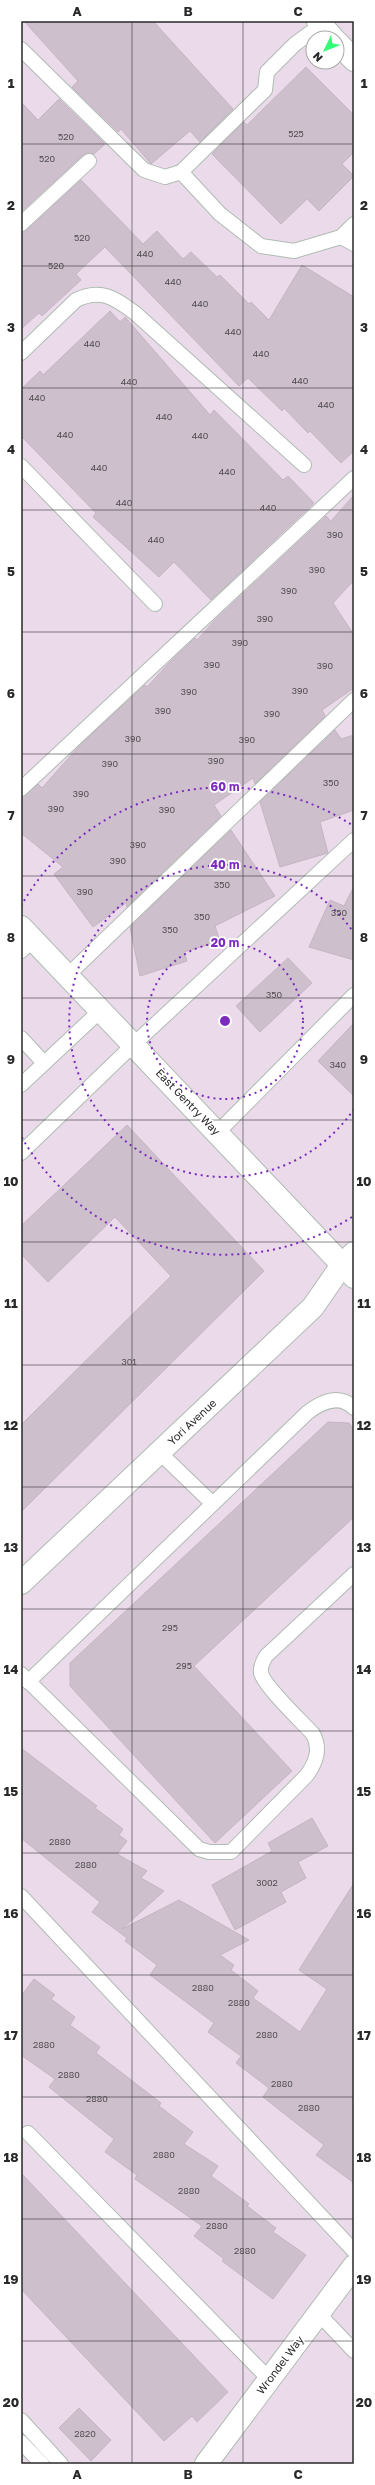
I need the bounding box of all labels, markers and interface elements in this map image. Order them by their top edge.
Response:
text: A [72,3,82,19]
text: B [183,3,193,19]
text: C [293,3,303,19]
north arrow [305,30,345,70]
text: N [310,50,325,65]
text: 1 [8,75,15,91]
text: 1 [361,75,368,91]
house number: 525 [288,128,304,139]
house number: 520 [58,131,74,142]
house number: 520 [39,153,55,164]
text: 2 [7,197,15,213]
text: 2 [360,197,368,213]
house number: 520 [74,232,90,243]
house number: 440 [137,248,154,259]
house number: 520 [48,260,64,271]
house number: 440 [165,276,182,287]
house number: 440 [192,298,209,309]
text: 3 [7,319,15,335]
text: 3 [360,319,368,335]
house number: 440 [225,326,242,337]
house number: 440 [84,338,101,349]
house number: 440 [253,348,270,359]
house number: 440 [292,375,309,386]
house number: 440 [121,376,138,387]
house number: 440 [29,392,46,403]
house number: 440 [318,399,335,410]
house number: 440 [156,411,173,422]
house number: 440 [57,429,74,440]
house number: 440 [192,430,209,441]
text: 4 [7,441,15,457]
text: 4 [360,441,368,457]
house number: 440 [91,462,108,473]
house number: 440 [219,466,236,477]
house number: 440 [116,497,133,508]
house number: 440 [260,502,277,513]
house number: 390 [327,529,344,540]
house number: 440 [148,534,165,545]
text: 5 [7,563,15,579]
text: 5 [360,563,368,579]
house number: 390 [309,564,326,575]
house number: 390 [281,585,298,596]
house number: 390 [257,613,274,624]
house number: 390 [232,637,249,648]
house number: 390 [204,659,221,670]
house number: 390 [317,660,334,671]
text: 6 [7,685,15,701]
house number: 390 [292,685,309,696]
text: 6 [360,685,368,701]
house number: 390 [181,686,198,697]
house number: 390 [155,705,172,716]
house number: 390 [264,708,281,719]
house number: 390 [125,733,142,744]
house number: 390 [239,734,256,745]
house number: 390 [208,755,225,766]
house number: 390 [102,758,119,769]
house number: 350 [323,777,339,788]
text: 60 m [211,779,239,794]
house number: 390 [73,788,90,799]
house number: 390 [48,803,65,814]
house number: 390 [159,804,176,815]
text: 7 [7,807,15,823]
text: 7 [360,807,368,823]
house number: 390 [130,839,147,850]
house number: 390 [110,855,127,866]
text: 40 m [211,857,239,872]
house number: 350 [214,879,230,890]
house number: 390 [77,886,94,897]
house number: 350 [331,907,347,918]
house number: 350 [194,911,210,922]
house number: 350 [162,924,178,935]
text: 8 [7,929,15,945]
text: 8 [360,929,368,945]
text: 20 m [211,935,239,950]
house number: 350 [266,989,282,1000]
centre of rings [218,1014,232,1028]
text: 9 [7,1051,15,1067]
text: 9 [360,1051,368,1067]
house number: 340 [330,1059,347,1070]
street label: East Gentry Way [154,1066,223,1137]
text: 10 [3,1173,19,1189]
text: 10 [356,1173,372,1189]
text: 11 [4,1295,18,1311]
text: 11 [357,1295,371,1311]
house number: 301 [121,1356,137,1367]
street label: Yori Avenue [165,1396,219,1447]
text: 12 [4,1417,18,1433]
text: 12 [357,1417,371,1433]
text: 13 [4,1539,18,1555]
text: 13 [357,1539,371,1555]
house number: 295 [162,1622,178,1633]
house number: 295 [176,1660,192,1671]
text: 14 [4,1661,18,1677]
text: 14 [357,1661,371,1677]
text: 15 [4,1783,18,1799]
text: 15 [357,1783,371,1799]
house number: 2880 [49,1836,71,1847]
house number: 2880 [75,1859,97,1870]
house number: 3002 [256,1877,278,1888]
text: 16 [4,1905,18,1921]
text: 16 [357,1905,371,1921]
house number: 2880 [192,1982,214,1993]
house number: 2880 [228,1997,250,2008]
text: 17 [4,2027,18,2043]
text: 17 [357,2027,371,2043]
house number: 2880 [256,2029,278,2040]
house number: 2880 [33,2039,55,2050]
house number: 2880 [58,2069,80,2080]
house number: 2880 [271,2078,293,2089]
house number: 2880 [86,2093,108,2104]
house number: 2880 [298,2102,320,2113]
text: 18 [3,2149,19,2165]
house number: 2880 [153,2149,175,2160]
text: 18 [356,2149,372,2165]
house number: 2880 [178,2185,200,2196]
house number: 2880 [206,2220,228,2231]
house number: 2880 [234,2245,256,2256]
text: 19 [4,2271,18,2287]
text: 19 [357,2271,371,2287]
street label: Wrondel Way [253,2333,306,2396]
text: 20 [3,2394,19,2410]
text: 20 [356,2394,372,2410]
house number: 2820 [74,2428,96,2439]
text: A [72,2466,82,2482]
text: B [183,2466,193,2482]
text: C [293,2466,303,2482]

